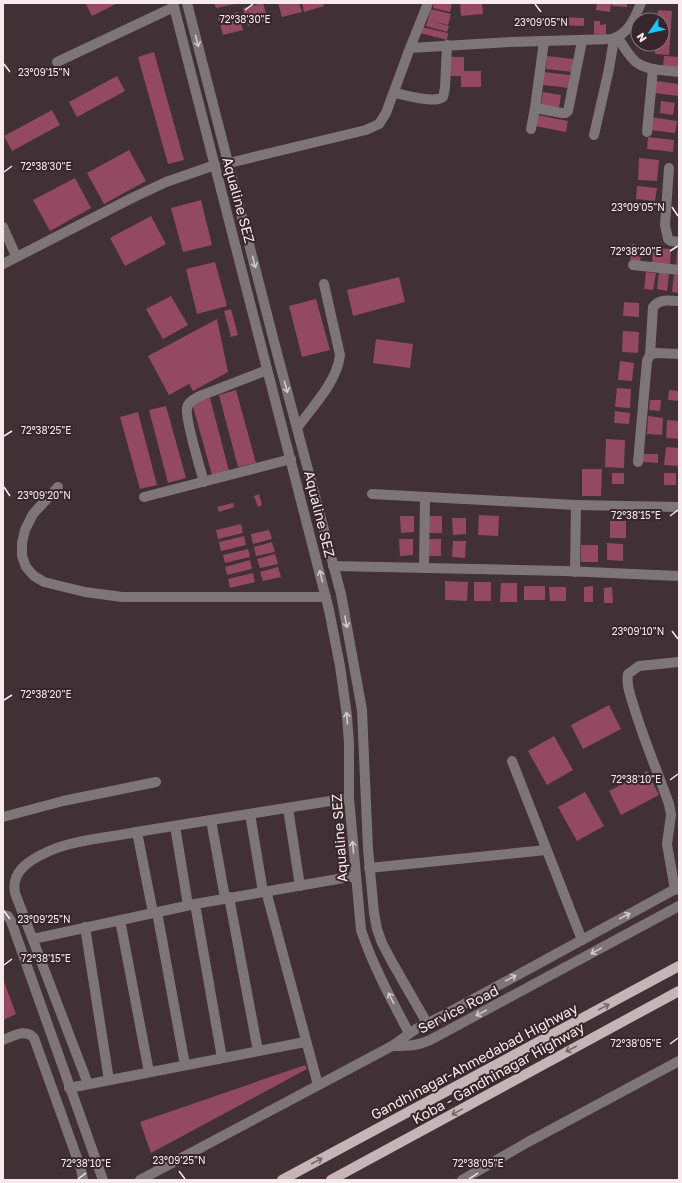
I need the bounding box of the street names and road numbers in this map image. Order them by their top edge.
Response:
street label: Aqualine SEZ [219,155,259,245]
street label: Aqualine SEZ [301,469,339,559]
street label: Aqualine SEZ [327,793,351,883]
street label: Service Road [415,981,501,1037]
street label: Gandhinagar-Ahmedabad Highway [368,999,581,1123]
street label: Koba - Gandhinagar Highway [409,1018,587,1127]

